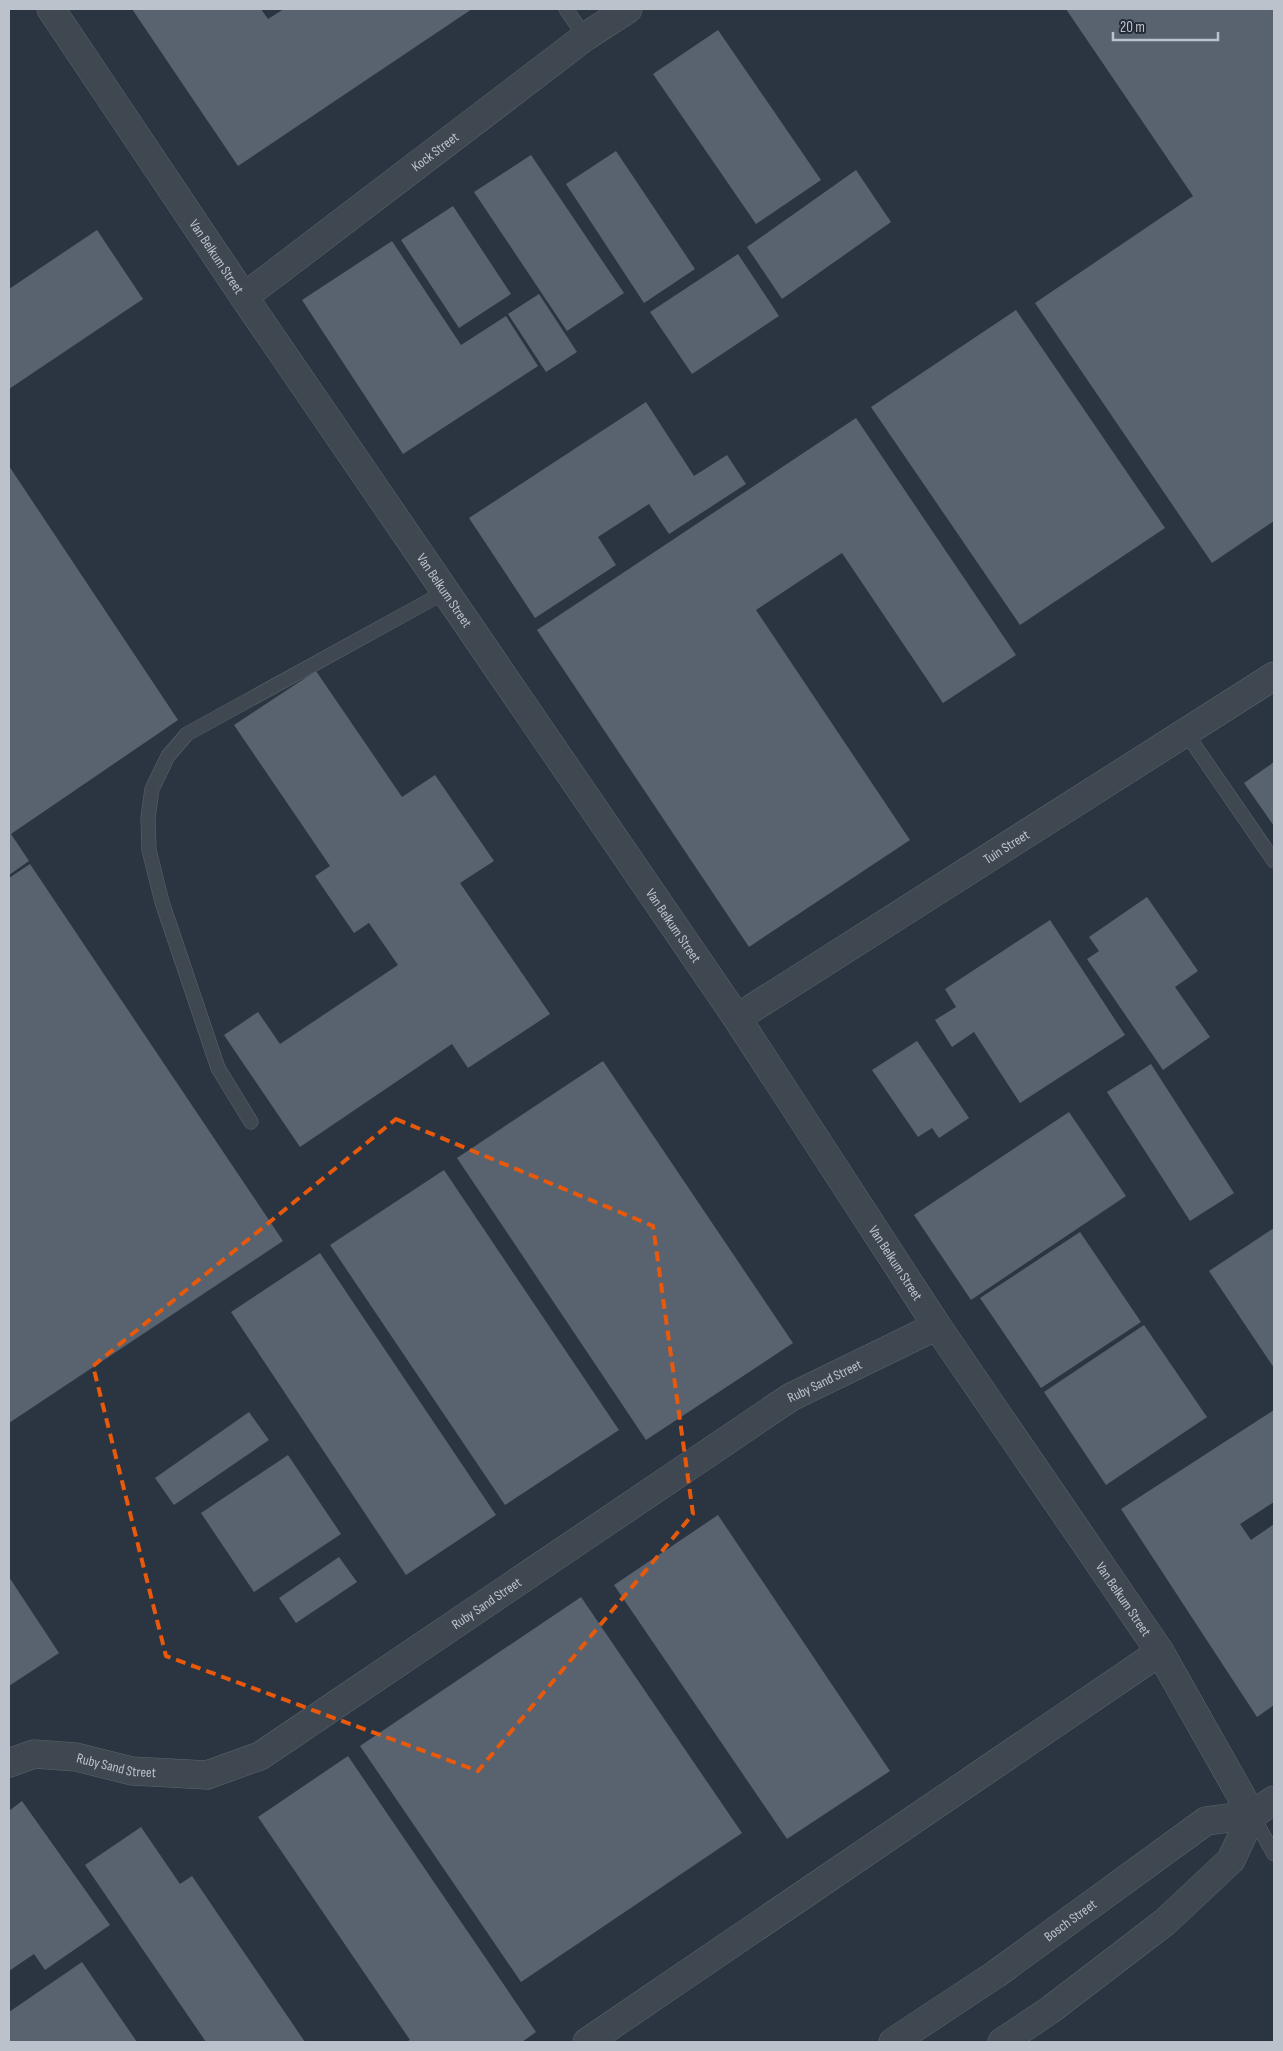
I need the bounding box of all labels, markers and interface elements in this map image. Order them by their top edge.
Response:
scale bar [1113,10,1218,42]
text: 20 m [1120,18,1145,37]
street label: Kock Street [408,129,462,175]
street label: Van Belkum Street [185,216,247,297]
street label: Van Belkum Street [413,550,475,631]
street label: Tuin Street [980,826,1032,868]
street label: Van Belkum Street [642,885,705,966]
street label: Van Belkum Street [865,1222,926,1304]
street label: Ruby Sand Street [785,1356,865,1406]
street label: Van Belkum Street [1092,1559,1155,1639]
street label: Ruby Sand Street [448,1574,525,1633]
street label: Ruby Sand Street [75,1749,156,1781]
street label: Bosch Street [1041,1896,1100,1945]

